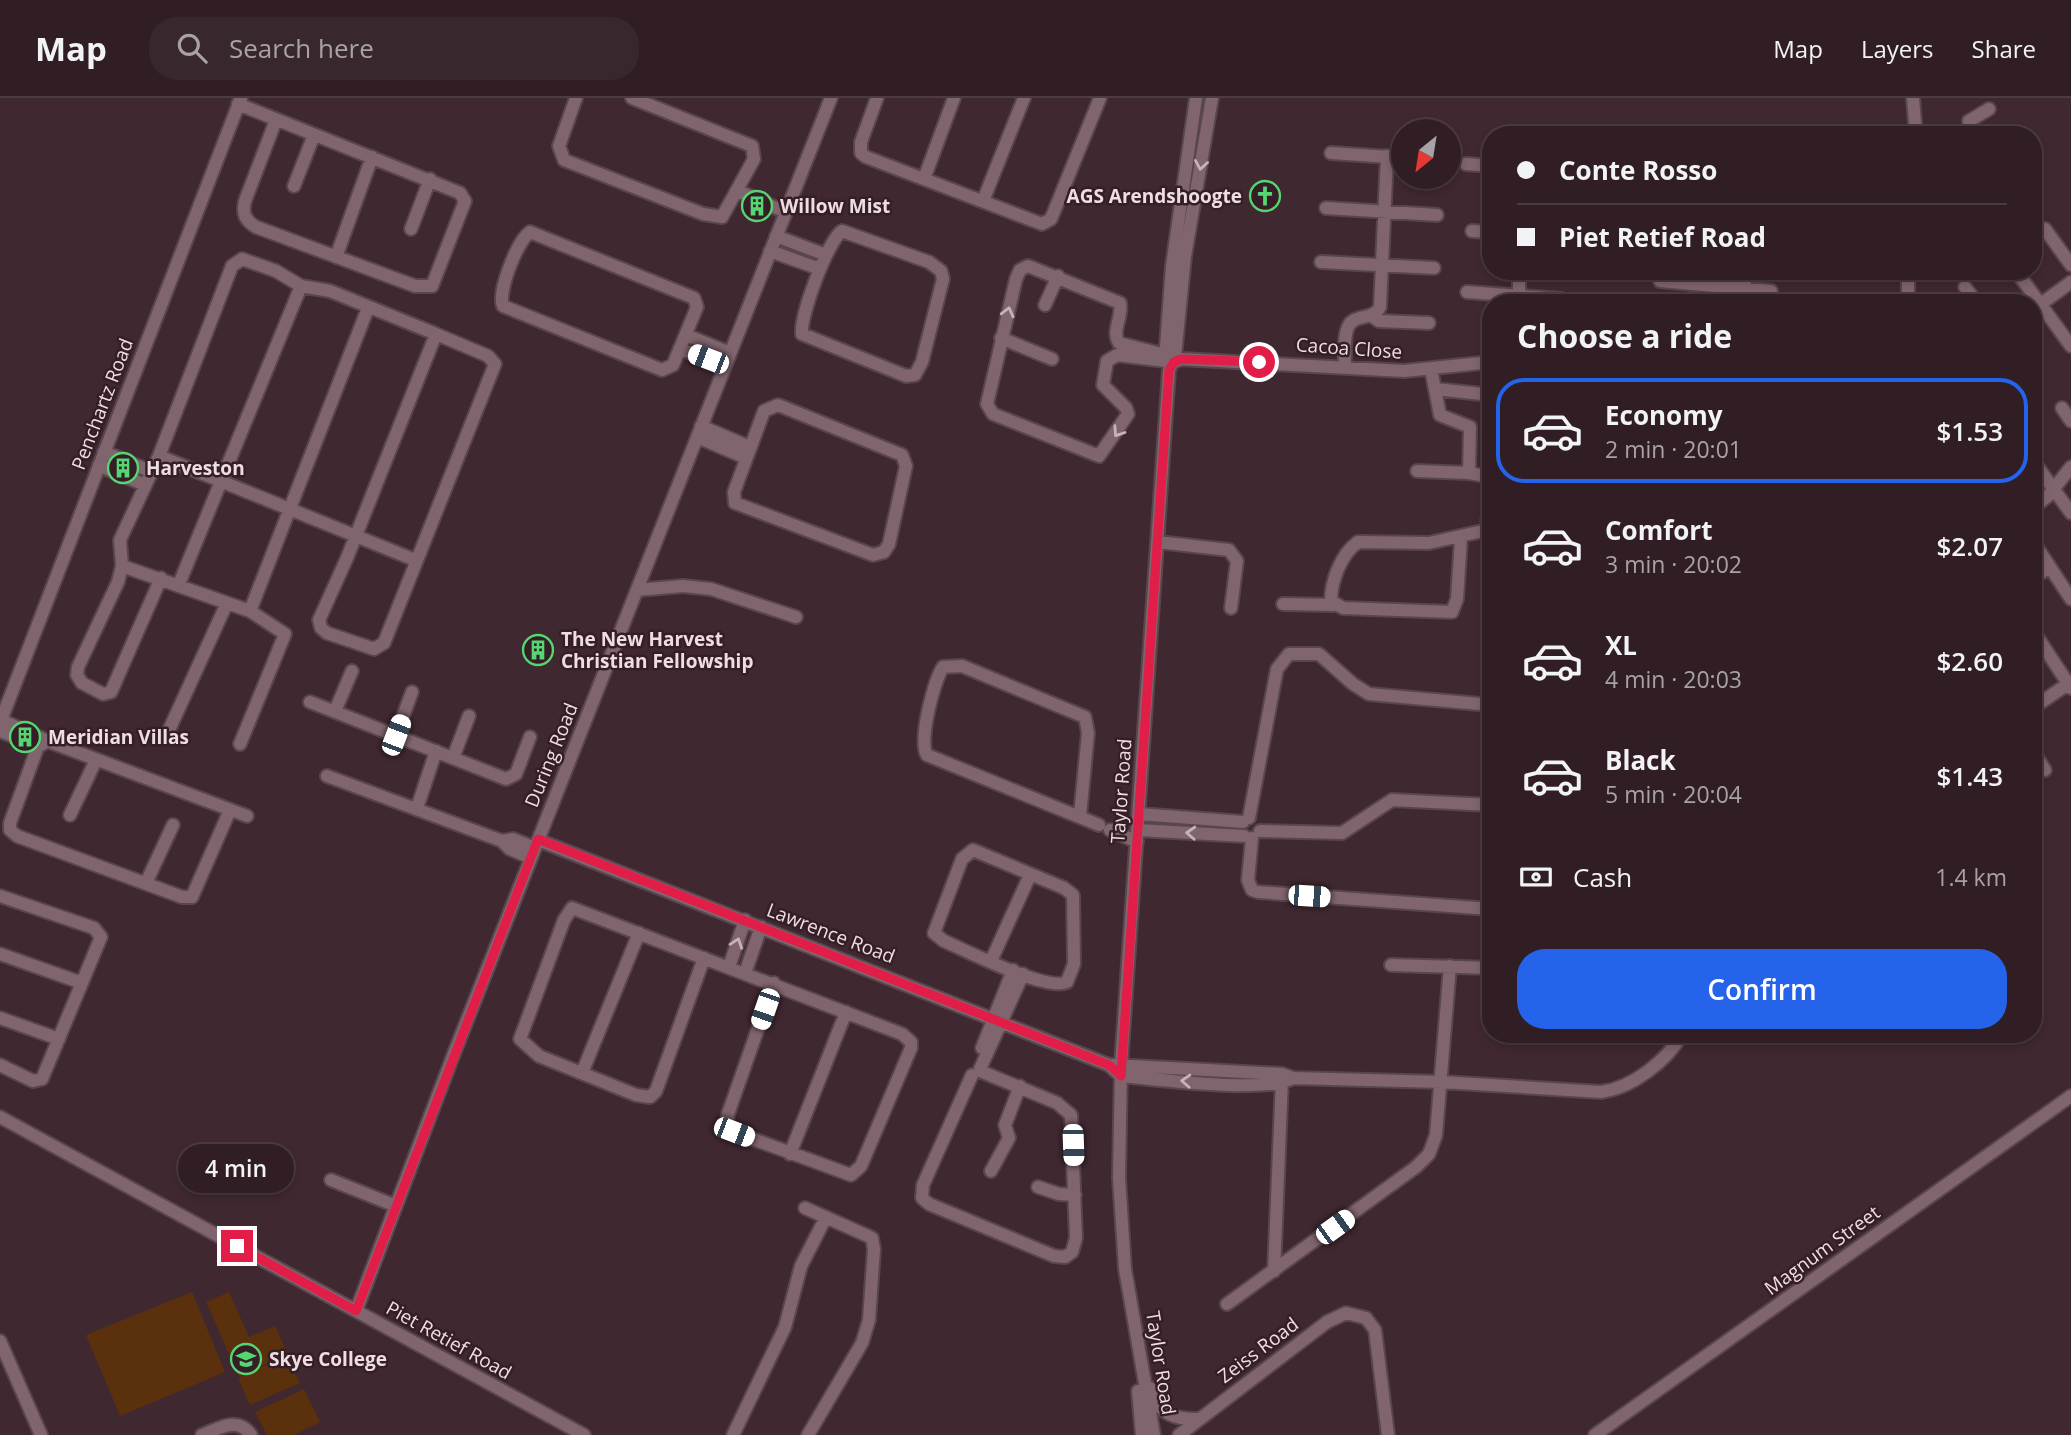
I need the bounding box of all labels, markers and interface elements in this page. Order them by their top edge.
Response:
search box [149,17,639,80]
text: Map [35,26,107,71]
icon: search [173,29,211,67]
text: Search here [229,30,374,66]
text: Map [1773,32,1823,65]
text: Layers [1861,32,1934,65]
text: Share [1972,32,2036,65]
north arrow [1391,119,1461,189]
map controls [1391,119,1461,189]
text: Conte Rosso [1559,152,1717,188]
one-way arrow [1194,159,1209,171]
church icon: AGS Arendshoogte [1248,179,1282,213]
place label: AGS Arendshoogte [1067,183,1242,209]
building icon: Willow Mist [740,189,774,223]
place label: Willow Mist [780,193,890,219]
text: Piet Retief Road [1559,219,1766,255]
one-way arrow [1000,306,1014,318]
text: Choose a ride [1517,314,1732,357]
street label: Cacoa Close [1295,331,1403,365]
street label: Penchartz Road [65,335,139,473]
car [685,342,732,376]
route start [1243,346,1275,378]
text: Economy [1605,397,1723,433]
icon: car [1521,399,1584,462]
text: $1.53 [1936,413,2003,449]
one-way arrow [1114,424,1126,437]
text: 2 min · 20:01 [1605,433,1742,465]
building icon: Harveston [106,451,140,485]
place label: Harveston [146,455,245,481]
text: Comfort [1605,512,1712,548]
icon: car [1521,514,1584,577]
text: $2.07 [1936,528,2003,564]
text: 3 min · 20:02 [1605,548,1742,580]
place label: The New Harvest Christian Fellowship [561,626,753,674]
text: XL [1605,627,1637,663]
icon: car [1521,629,1584,692]
building icon: The New Harvest Christian Fellowship [521,633,555,667]
text: $2.60 [1936,643,2003,679]
text: 4 min · 20:03 [1605,663,1742,695]
street label: During Road [518,699,584,811]
car [379,712,414,758]
building icon: Meridian Villas [8,720,42,754]
place label: Meridian Villas [48,724,189,750]
street label: Taylor Road [1104,738,1138,844]
text: Black [1605,742,1676,778]
icon: car [1521,744,1584,807]
text: $1.43 [1936,758,2003,794]
text: 5 min · 20:04 [1605,778,1742,810]
one-way arrow [1186,825,1197,840]
icon: cash [1517,858,1555,896]
text: Cash [1573,859,1632,895]
text: 1.4 km [1935,861,2007,893]
car [1288,884,1331,908]
street label: Lawrence Road [763,897,899,969]
one-way arrow [729,938,743,950]
button: Confirm [1517,949,2007,1029]
car [749,986,782,1032]
one-way arrow [1181,1074,1192,1089]
car [711,1115,758,1149]
car [1062,1124,1085,1166]
callout: 4 min [179,1144,295,1194]
text: 4 min [205,1152,267,1184]
street label: Magnum Street [1759,1199,1885,1301]
car [1312,1206,1359,1248]
route end [221,1230,253,1262]
street label: Piet Retief Road [382,1295,516,1385]
street label: Taylor Road [1140,1309,1182,1417]
street label: Zeiss Road [1212,1311,1304,1389]
school or university icon: Skye College [229,1342,263,1376]
place label: Skye College [269,1346,387,1372]

